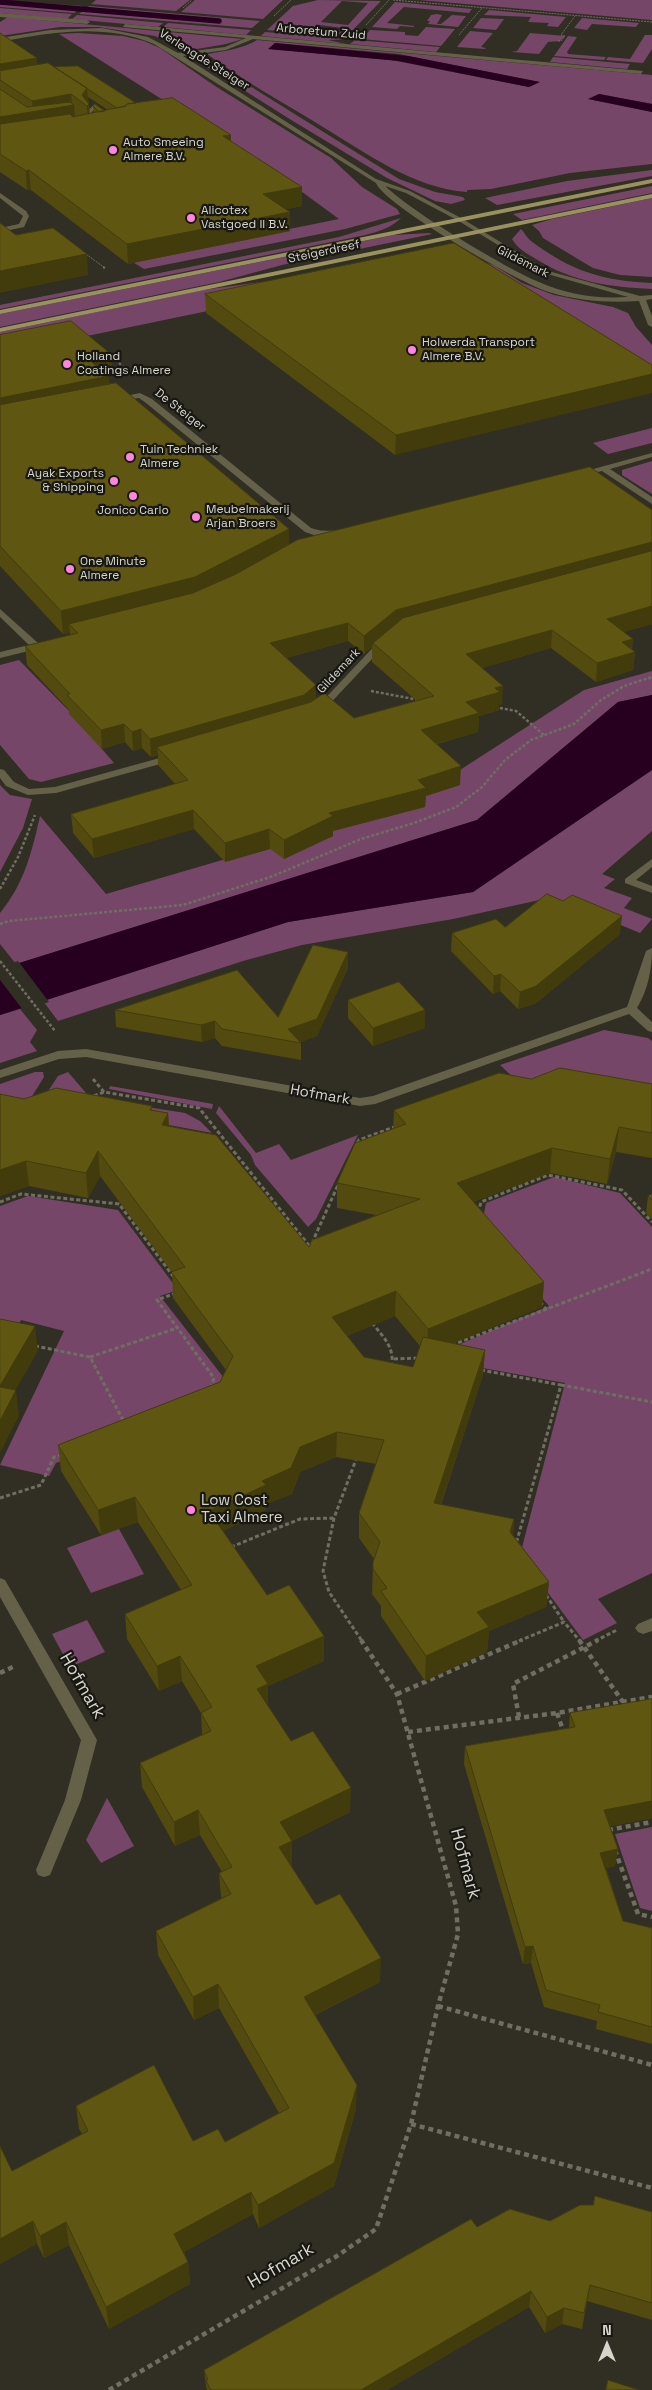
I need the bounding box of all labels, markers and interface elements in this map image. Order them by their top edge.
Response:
street label: Arboretum Zuid [276,21,366,43]
street label: Verlengde Steiger [156,26,252,94]
place label: Auto Smeeing Almere B.V. [123,136,204,164]
marker: Auto Smeeing Almere B.V. [107,144,119,156]
place label: Alicotex Vastgoed II B.V. [201,204,288,232]
marker: Alicotex Vastgoed II B.V. [185,212,197,224]
street label: Steigerdreef [287,237,361,267]
street label: Gildemark [494,243,552,281]
place label: Holwerda Transport Almere B.V. [422,336,535,364]
marker: Holwerda Transport Almere B.V. [406,344,418,356]
place label: Holland Coatings Almere [77,350,171,378]
marker: Holland Coatings Almere [61,358,73,370]
street label: De Steiger [152,386,208,434]
place label: Tuin Techniek Almere [140,443,218,471]
marker: Tuin Techniek Almere [124,451,136,463]
place label: Ayak Exports & Shipping [27,467,104,495]
marker: Ayak Exports & Shipping [108,475,120,487]
marker: Jonico Carlo [127,490,139,502]
place label: Meubelmakerij Arjan Broers [206,503,289,531]
place label: Jonico Carlo [97,504,169,518]
marker: Meubelmakerij Arjan Broers [190,511,202,523]
place label: One Minute Almere [80,555,146,583]
marker: One Minute Almere [64,563,76,575]
street label: Gildemark [314,645,364,697]
street label: Hofmark [289,1081,351,1109]
place label: Low Cost Taxi Almere [201,1492,283,1527]
marker: Low Cost Taxi Almere [185,1504,197,1516]
street label: Hofmark [54,1649,110,1723]
street label: Hofmark [445,1826,485,1902]
street label: Hofmark [244,2238,318,2294]
north arrow [582,2320,632,2370]
text: N [602,2321,612,2339]

